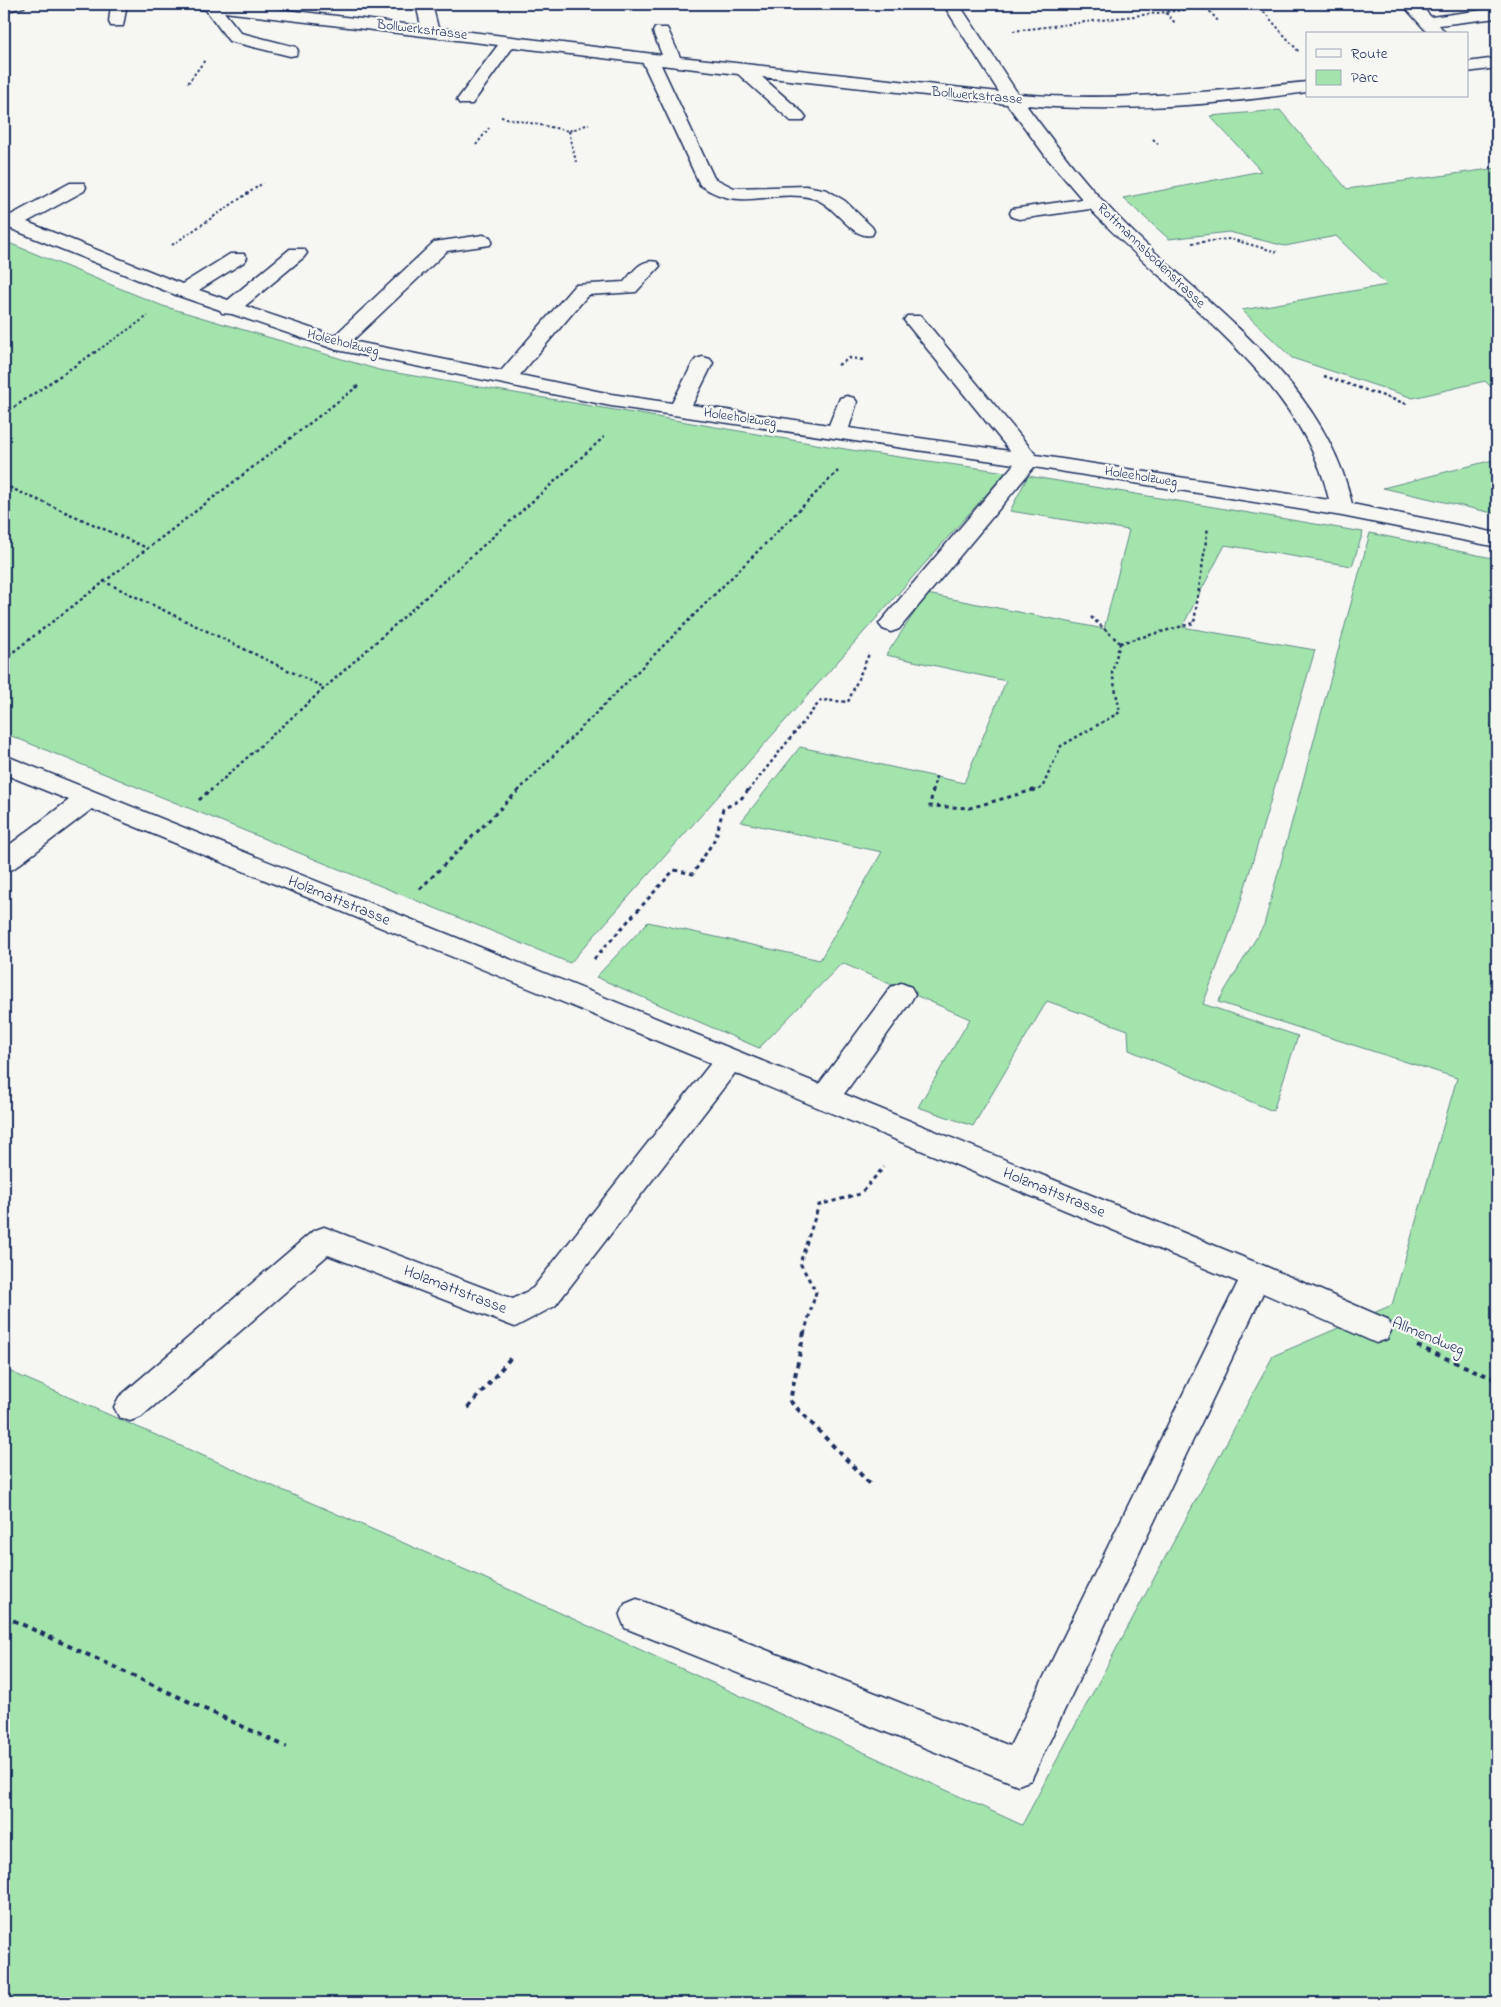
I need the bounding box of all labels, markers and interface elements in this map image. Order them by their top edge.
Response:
street label: Bollwerkstrasse [374,14,469,46]
legend [1306,32,1468,98]
text: Route [1351,43,1388,65]
text: Parc [1351,67,1379,89]
street label: Bollwerkstrasse [930,81,1024,110]
street label: Rottmannsbodenstrasse [1092,199,1211,314]
street label: Holeeholzweg [305,324,381,363]
street label: Holeeholzweg [702,402,778,434]
street label: Holeeholzweg [1103,461,1179,494]
street label: Holzmattstrasse [284,869,395,933]
street label: Holzmattstrasse [999,1161,1110,1225]
street label: Holzmattstrasse [400,1259,511,1321]
street label: Allmendweg [1388,1312,1468,1362]

